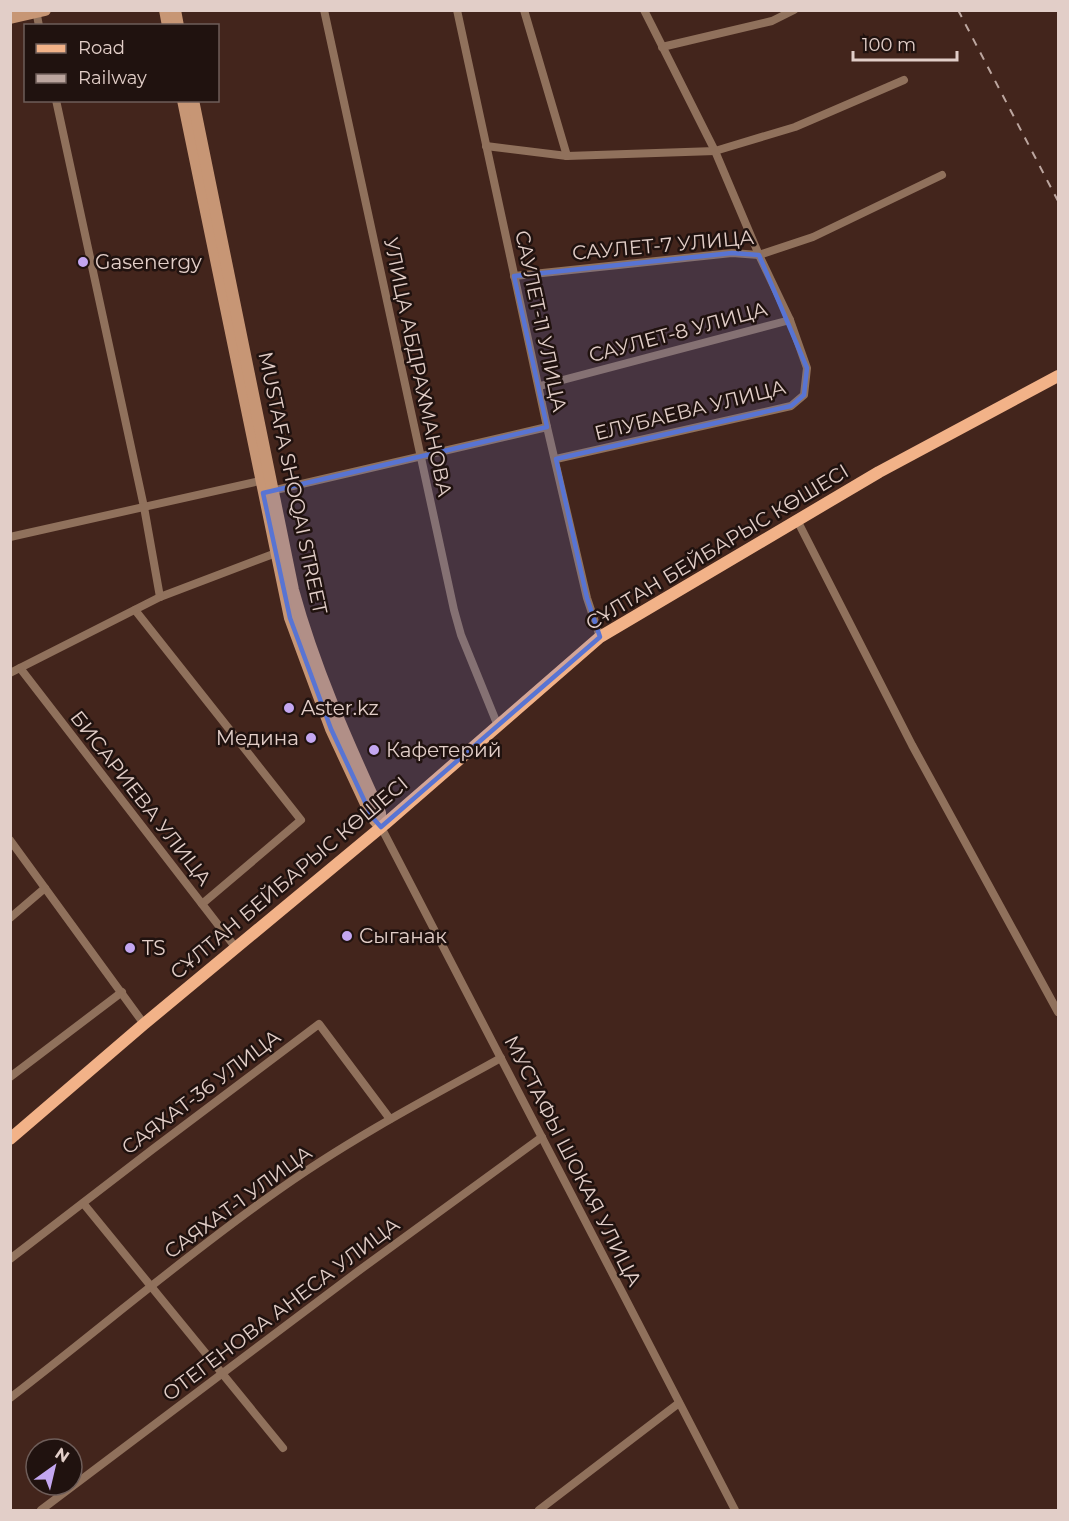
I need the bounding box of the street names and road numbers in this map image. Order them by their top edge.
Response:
street label: САУЛЕТ-7 УЛИЦА [571,225,755,265]
street label: САУЛЕТ-11 УЛИЦА [510,228,572,414]
street label: УЛИЦА АБДРАХМАНОВА [379,235,457,499]
street label: САУЛЕТ-8 УЛИЦА [586,297,770,367]
street label: MUSTAFA SHOQAI STREET [253,350,333,617]
street label: ЕЛУБАЕВА УЛИЦА [592,375,788,445]
street label: СҰЛТАН БЕЙБАРЫС КӨШЕСІ [581,459,853,635]
street label: БИСАРИЕВА УЛИЦА [65,706,217,890]
street label: СҰЛТАН БЕЙБАРЫС КӨШЕСІ [165,772,413,984]
street label: САЯХАТ-36 УЛИЦА [117,1024,285,1160]
street label: МУСТАФЫ ШОКАЯ УЛИЦА [499,1032,647,1290]
street label: САЯХАТ-1 УЛИЦА [160,1140,317,1264]
street label: ОТЕГЕНОВА АНЕСА УЛИЦА [158,1212,404,1406]

